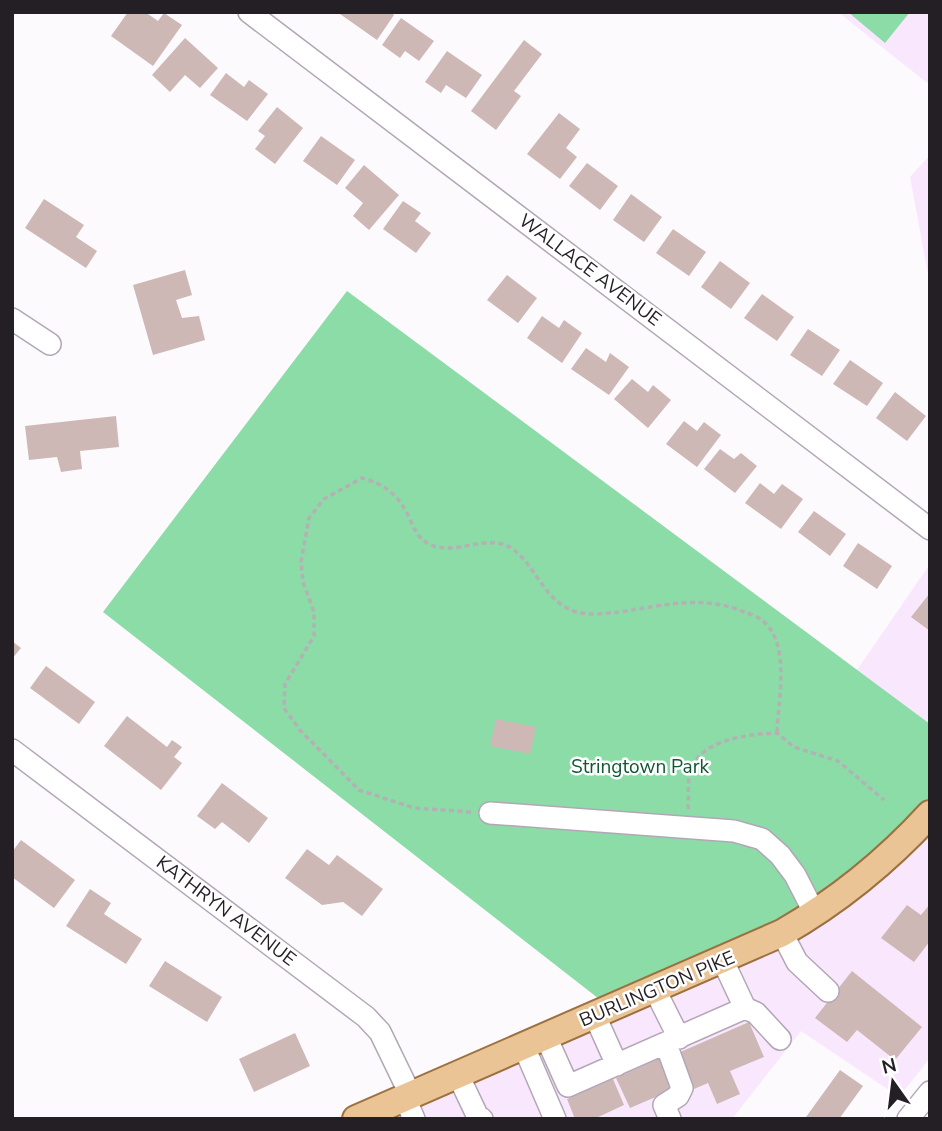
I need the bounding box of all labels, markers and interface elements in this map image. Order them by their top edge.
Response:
street label: WALLACE AVENUE [513,208,667,332]
park label: Stringtown Park [571,754,710,780]
street label: KATHRYN AVENUE [151,850,301,972]
street label: BURLINGTON PIKE [575,945,739,1033]
north arrow [858,1047,928,1117]
text: N [879,1052,899,1081]

